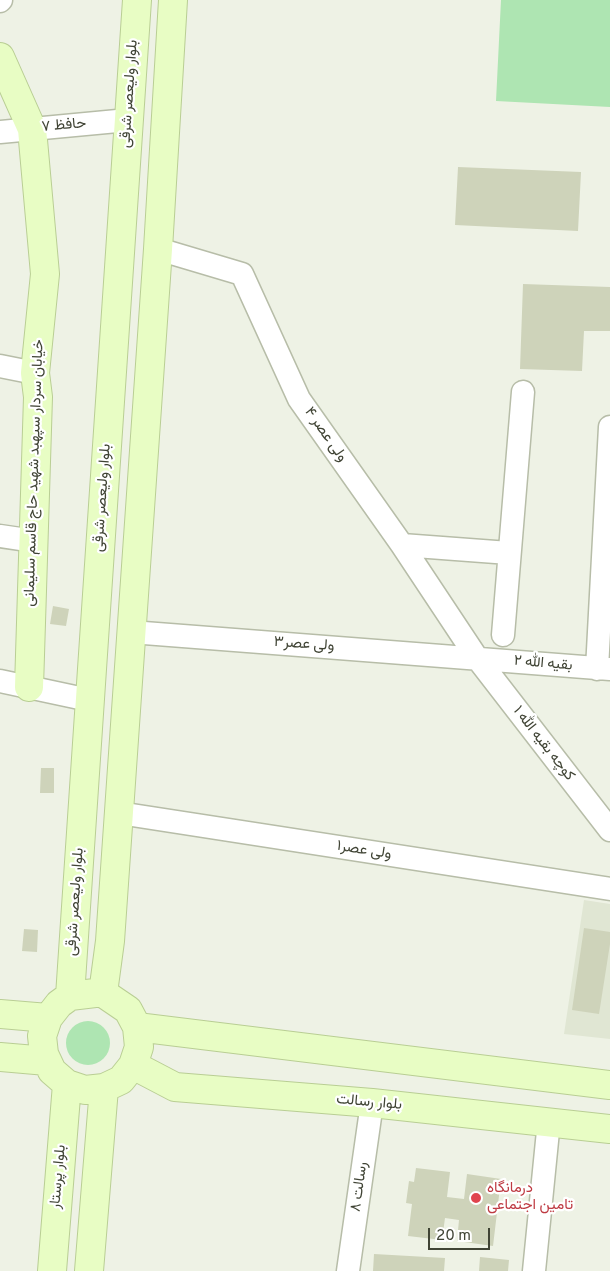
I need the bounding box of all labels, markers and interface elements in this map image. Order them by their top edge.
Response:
street label: بلوار ولیعصر شرقی [117,39,143,149]
street label: حافظ ۷ [41,115,87,137]
street label: خیابان سردار سپهبد شهید حاج قاسم سلیمانی [21,339,49,607]
street label: ولی عصر ۴ [300,404,350,466]
street label: بلوار ولیعصر شرقی [90,443,116,553]
street label: ولی عصر۳ [273,634,335,656]
street label: بقیه الله ۲ [513,652,573,676]
street label: کوچه بقیه الله ۱ [508,703,578,785]
street label: ولی عصر۱ [335,838,393,864]
street label: بلوار ولیعصر شرقی [63,847,89,957]
street label: بلوار رسالت [335,1091,403,1115]
street label: بلوار پرستار [47,1144,71,1210]
street label: رسالت ۸ [348,1161,372,1213]
place label: درمانگاه تامین اجتماعی [487,1180,573,1215]
marker: درمانگاه تامین اجتماعی [469,1191,483,1205]
scale bar [430,1218,492,1250]
text: 20 m [436,1227,471,1246]

